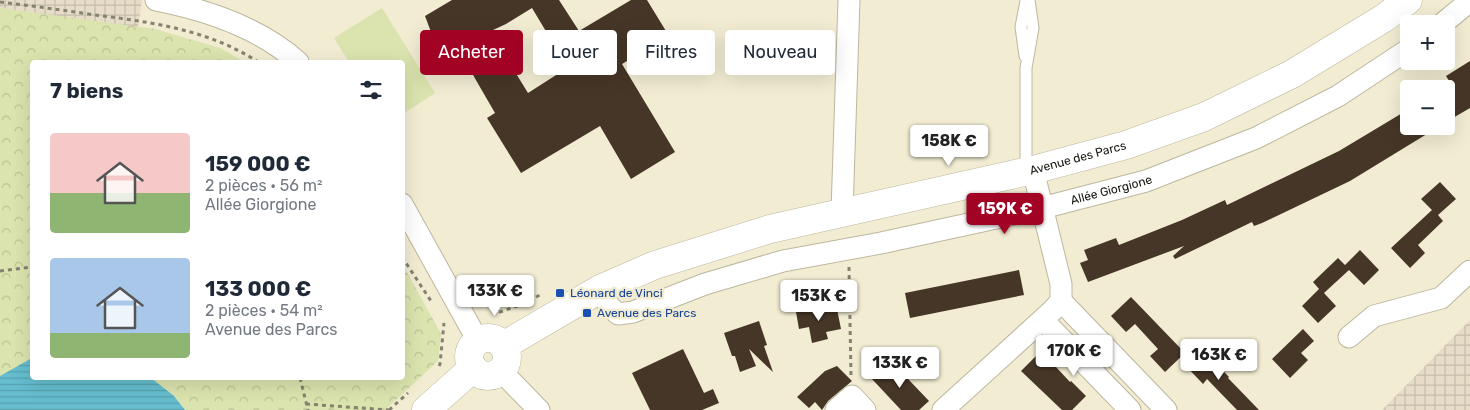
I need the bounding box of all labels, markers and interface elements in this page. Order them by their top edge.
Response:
map controls [1400,15,1455,135]
button: + [1400,15,1455,70]
chip: Acheter [420,30,523,75]
chip: Louer [533,30,617,75]
chip: Filtres [627,30,715,75]
chip: Nouveau [725,30,835,75]
icon: filters [357,76,385,104]
text: 7 biens [50,78,123,103]
button: − [1400,80,1455,135]
pin: 158K € [908,124,990,167]
text: 158K € [921,131,977,150]
street label: Avenue des Parcs [1028,138,1128,178]
text: 159 000 € [205,151,311,176]
icon: home [90,153,150,213]
street label: Allée Giorgione [1069,172,1154,207]
text: 2 pièces · 56 m² [205,176,323,195]
pin: 159K € [964,192,1046,235]
text: Allée Giorgione [205,195,316,214]
text: 159K € [977,199,1033,218]
pin: 133K € [454,274,536,317]
text: 133 000 € [205,276,311,301]
icon: home [90,278,150,338]
pin: 153K € [778,280,860,322]
text: 133K € [467,281,523,300]
place label: Léonard de Vinci [570,286,663,300]
text: 153K € [791,286,847,305]
marker: Léonard de Vinci [554,287,566,299]
text: 2 pièces · 54 m² [205,301,323,320]
place label: Avenue des Parcs [597,306,696,320]
marker: Avenue des Parcs [581,307,593,319]
text: Avenue des Parcs [205,320,337,339]
pin: 170K € [1033,334,1115,377]
pin: 163K € [1178,338,1260,381]
text: 170K € [1047,341,1101,360]
text: 163K € [1191,345,1247,364]
pin: 133K € [859,346,941,389]
text: 133K € [872,353,928,372]

